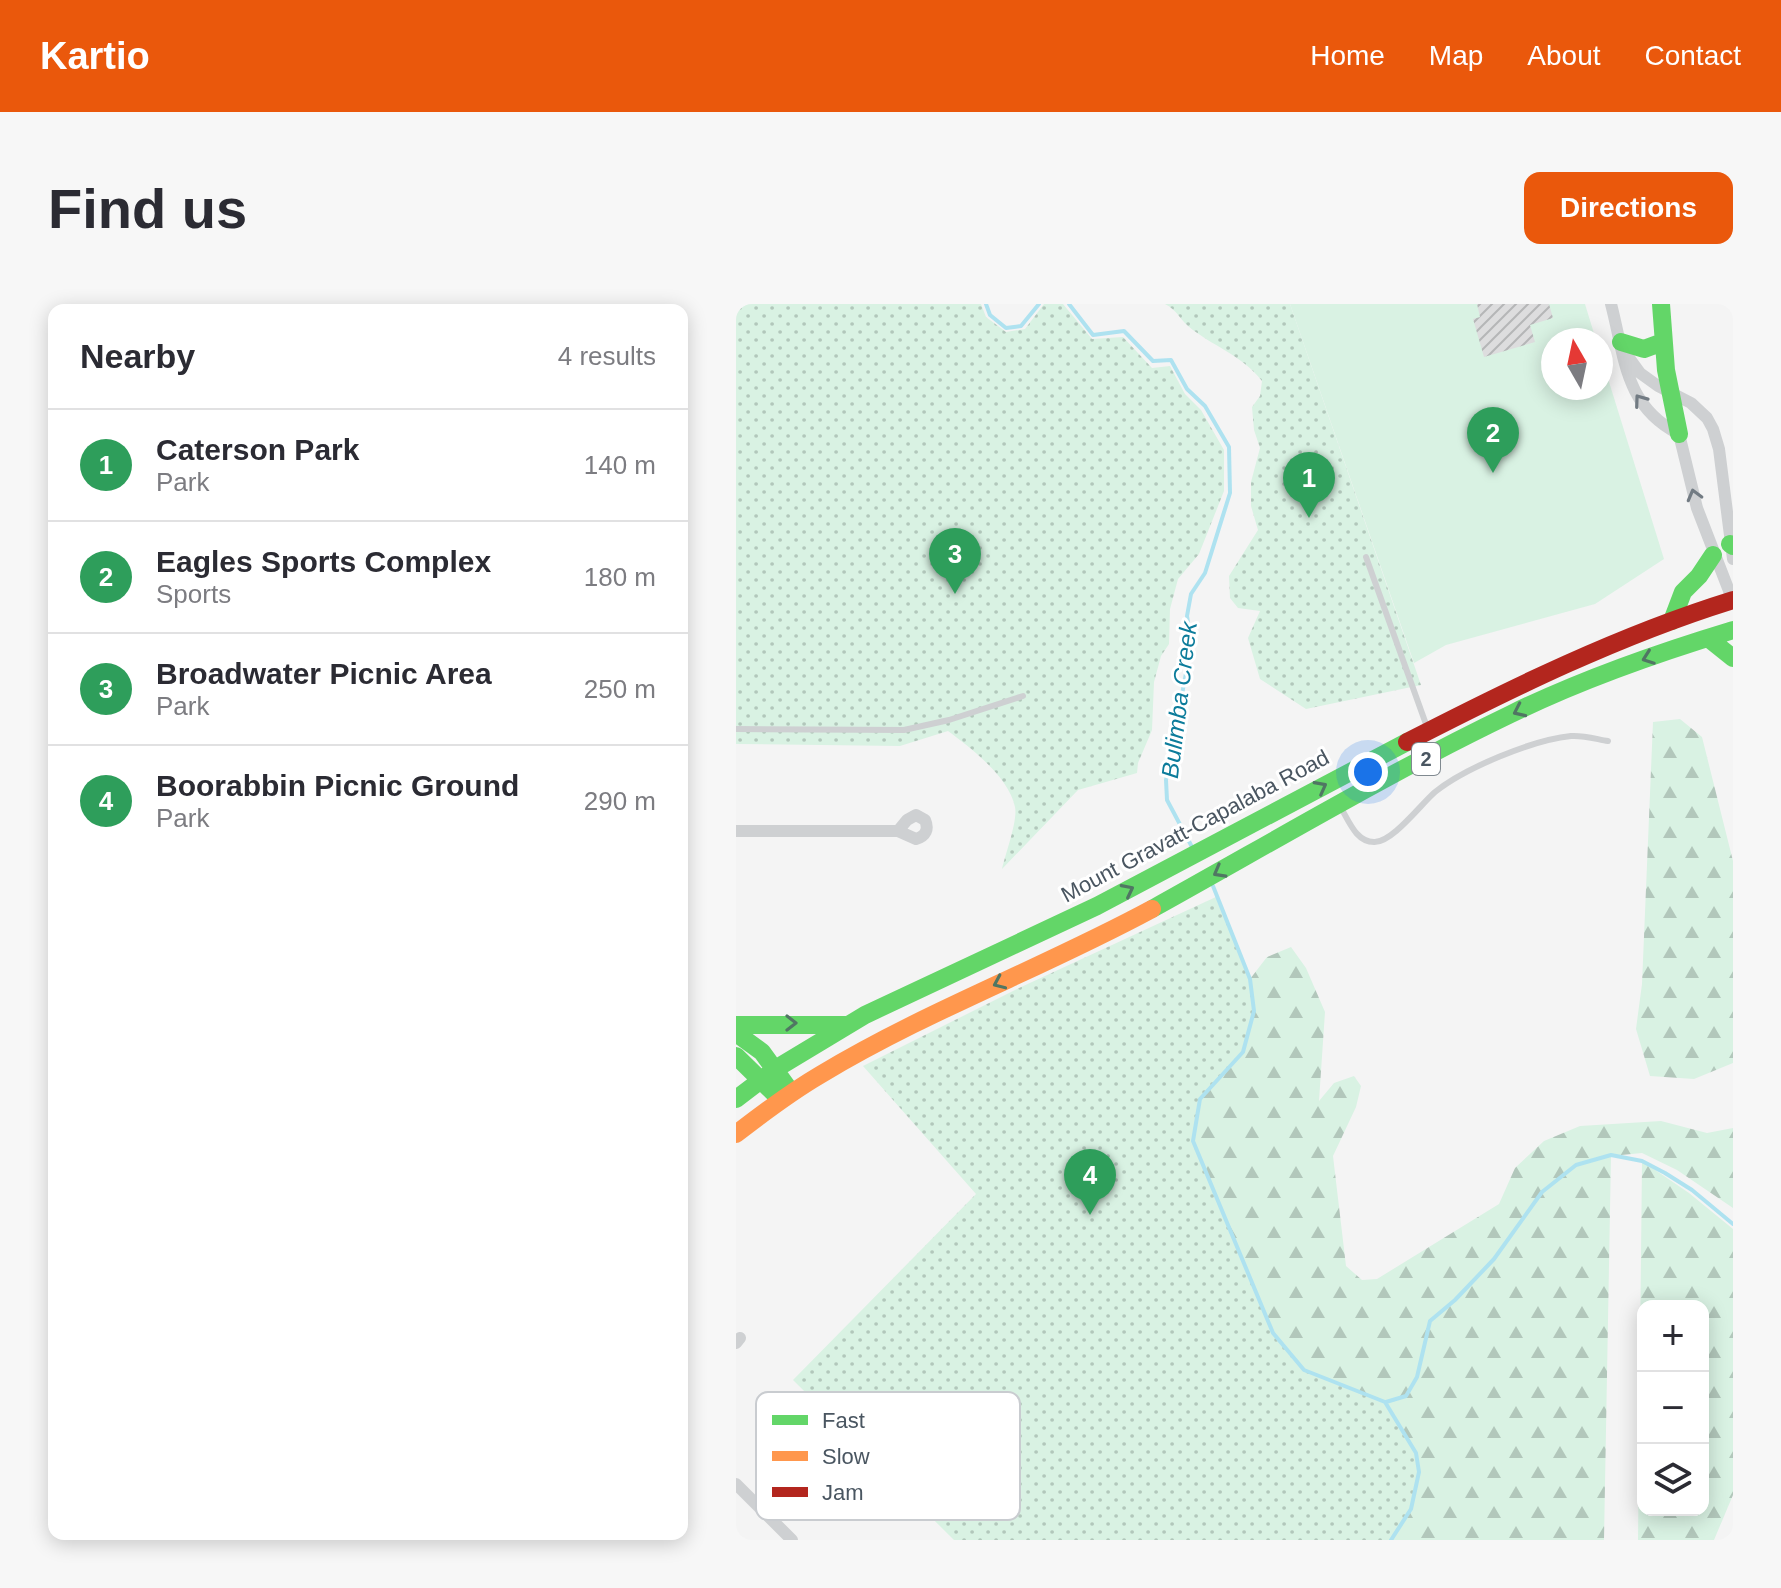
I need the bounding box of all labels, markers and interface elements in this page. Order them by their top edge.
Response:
text: Kartio [40,35,150,77]
text: Home [1310,40,1385,71]
text: Map [1429,40,1483,71]
text: About [1527,40,1601,71]
text: Contact [1645,40,1741,71]
button: Directions [1524,172,1733,244]
text: Find us [48,177,247,240]
north arrow [1541,328,1613,400]
text: Nearby [80,337,195,375]
text: 4 results [558,341,656,371]
one-way arrow [1636,394,1650,408]
pin: 2 [1467,407,1519,473]
text: Caterson Park [156,433,359,466]
text: 1 [99,450,113,480]
text: 140 m [584,450,656,480]
pin: 1 [1283,452,1335,518]
text: Park [156,467,209,497]
one-way arrow [1686,489,1703,503]
pin: 3 [929,528,981,594]
text: Eagles Sports Complex [156,545,491,578]
text: 2 [99,562,113,592]
text: 180 m [584,562,656,592]
text: Sports [156,579,231,609]
water label: Bulimba Creek [1156,618,1202,780]
one-way arrow [1642,648,1656,664]
text: Broadwater Picnic Area [156,657,492,690]
text: 3 [99,674,113,704]
text: 250 m [584,674,656,704]
text: Park [156,691,209,721]
one-way arrow [1512,701,1527,717]
road number: 2 [1412,743,1440,775]
street label: Mount Gravatt-Capalaba Road [1057,745,1333,907]
your location [1348,752,1388,792]
text: Boorabbin Picnic Ground [156,769,519,802]
one-way arrow [1313,781,1328,796]
text: 4 [99,786,113,816]
text: 290 m [584,786,656,816]
text: Park [156,803,209,833]
one-way arrow [1213,862,1227,878]
one-way arrow [1119,884,1134,899]
one-way arrow [993,973,1007,989]
one-way arrow [785,1014,798,1032]
pin: 4 [1064,1149,1116,1215]
map controls [1637,1300,1709,1516]
button: + [1637,1300,1709,1372]
button: − [1637,1372,1709,1444]
legend [756,1392,1020,1520]
text: Fast [822,1408,865,1433]
text: Slow [822,1444,870,1469]
button: layers [1637,1444,1709,1516]
text: Jam [822,1480,864,1505]

